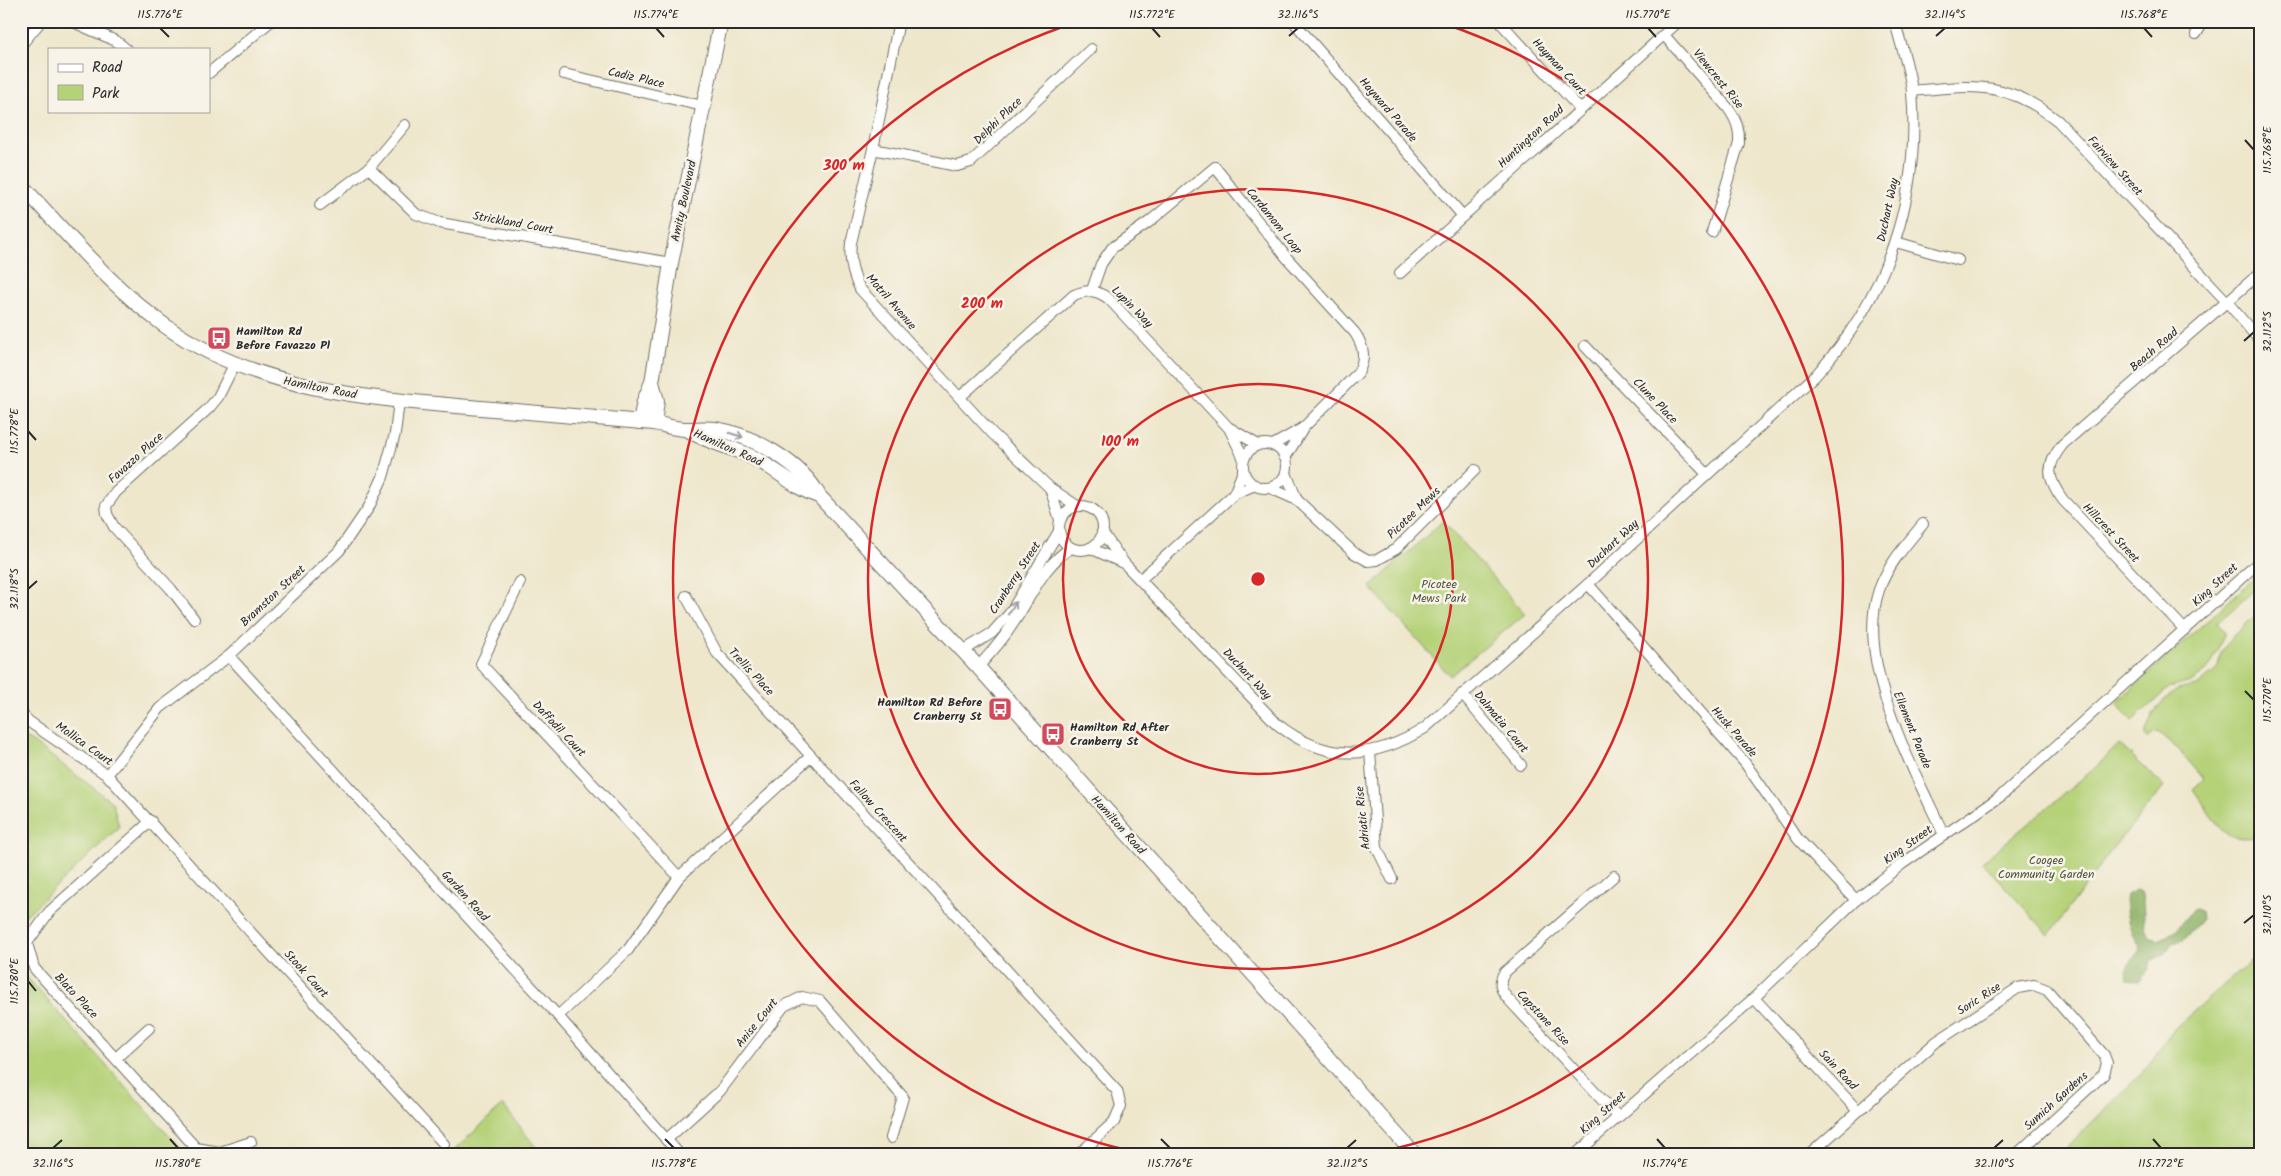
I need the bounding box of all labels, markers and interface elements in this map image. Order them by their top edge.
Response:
text: 115.776°E [137,5,184,24]
text: 115.774°E [633,5,680,24]
text: 115.772°E [1129,5,1176,24]
text: 32.116°S [1277,5,1319,24]
text: 115.770°E [1626,5,1671,24]
text: 32.114°S [1924,5,1966,24]
text: 115.768°E [2120,5,2169,24]
street label: Hayman Court [1527,34,1591,100]
street label: Viewcrest Rise [1688,45,1749,114]
legend [48,48,210,112]
text: Road [92,56,123,80]
street label: Cadiz Place [606,62,667,94]
street label: Hayward Parade [1354,73,1422,147]
text: Park [92,82,120,106]
street label: Delphi Place [969,92,1027,149]
street label: Huntington Road [1493,100,1569,173]
text: 115.768°E [2258,125,2277,174]
street label: Fairview Street [2083,132,2148,201]
text: 300 m [822,154,865,178]
street label: Amity Boulevard [666,158,702,243]
street label: Duchart Way [1872,176,1904,244]
street label: Cardamom Loop [1241,184,1307,259]
street label: Strickland Court [471,207,555,240]
street label: Motril Avenue [861,270,921,335]
street label: Lupin Way [1107,282,1158,333]
text: 200 m [961,292,1003,316]
text: 32.112°S [2258,311,2277,353]
place label: Hamilton Rd Before Favazzo Pl [236,322,331,355]
street label: Beach Road [2125,323,2183,377]
bus stop icon: Hamilton Rd Before Favazzo Pl [206,325,232,351]
street label: Hamilton Road [282,372,359,405]
street label: Clune Place [1628,373,1683,429]
text: 115.778°E [5,407,24,454]
street label: Hamilton Road [690,424,767,472]
street label: Favazzo Place [104,427,169,488]
one-way arrow [727,430,743,440]
text: 100 m [1101,430,1139,454]
street label: Picotee Mews [1383,482,1445,544]
street label: Hillcrest Street [2078,499,2144,568]
street label: Duchart Way [1583,515,1644,573]
street label: Cranberry Street [984,537,1046,618]
street label: King Street [2188,558,2243,611]
street label: Bramston Street [236,560,310,631]
text: 32.118°S [5,567,24,610]
centre of rings [1249,570,1267,588]
park label: Picotee Mews Park [1412,575,1467,608]
one-way arrow [1007,602,1017,616]
street label: Trellis Place [723,643,779,701]
street label: Duchart Way [1218,644,1276,705]
text: 115.770°E [2258,677,2277,722]
street label: Dalmatia Court [1469,687,1533,758]
street label: Ellement Parade [1888,688,1936,772]
place label: Hamilton Rd Before Cranberry St [877,693,983,726]
street label: Daffodil Court [528,696,591,762]
bus stop icon: Hamilton Rd Before Cranberry St [987,696,1013,722]
street label: Husk Parade [1706,702,1762,762]
street label: Mollica Court [51,717,117,771]
place label: Hamilton Rd After Cranberry St [1070,718,1170,751]
bus stop icon: Hamilton Rd After Cranberry St [1040,721,1066,747]
street label: Fallow Crescent [844,775,912,847]
street label: Adriatic Rise [1350,785,1376,851]
street label: Hamilton Road [1086,791,1151,860]
street label: King Street [1879,820,1937,870]
park label: Coogee Community Garden [1998,851,2094,884]
street label: Garden Road [437,866,494,927]
text: 32.110°S [2258,894,2277,935]
street label: Stook Court [279,946,333,1003]
text: 115.780°E [5,957,24,1004]
street label: Blato Place [50,969,103,1024]
street label: Soric Rise [1953,977,2005,1020]
street label: Capstone Rise [1512,986,1574,1051]
street label: Anise Court [731,994,783,1052]
street label: Sain Road [1814,1045,1863,1096]
street label: Sumich Gardens [2020,1067,2092,1135]
street label: King Street [1575,1087,1631,1139]
text: 32.116°S [32,1154,74,1173]
text: 115.780°E [155,1154,202,1173]
text: 115.778°E [651,1154,698,1173]
text: 115.776°E [1147,1154,1194,1173]
text: 32.112°S [1326,1154,1368,1173]
text: 115.774°E [1642,1154,1689,1173]
text: 32.110°S [1974,1154,2015,1173]
text: 115.772°E [2138,1154,2185,1173]

